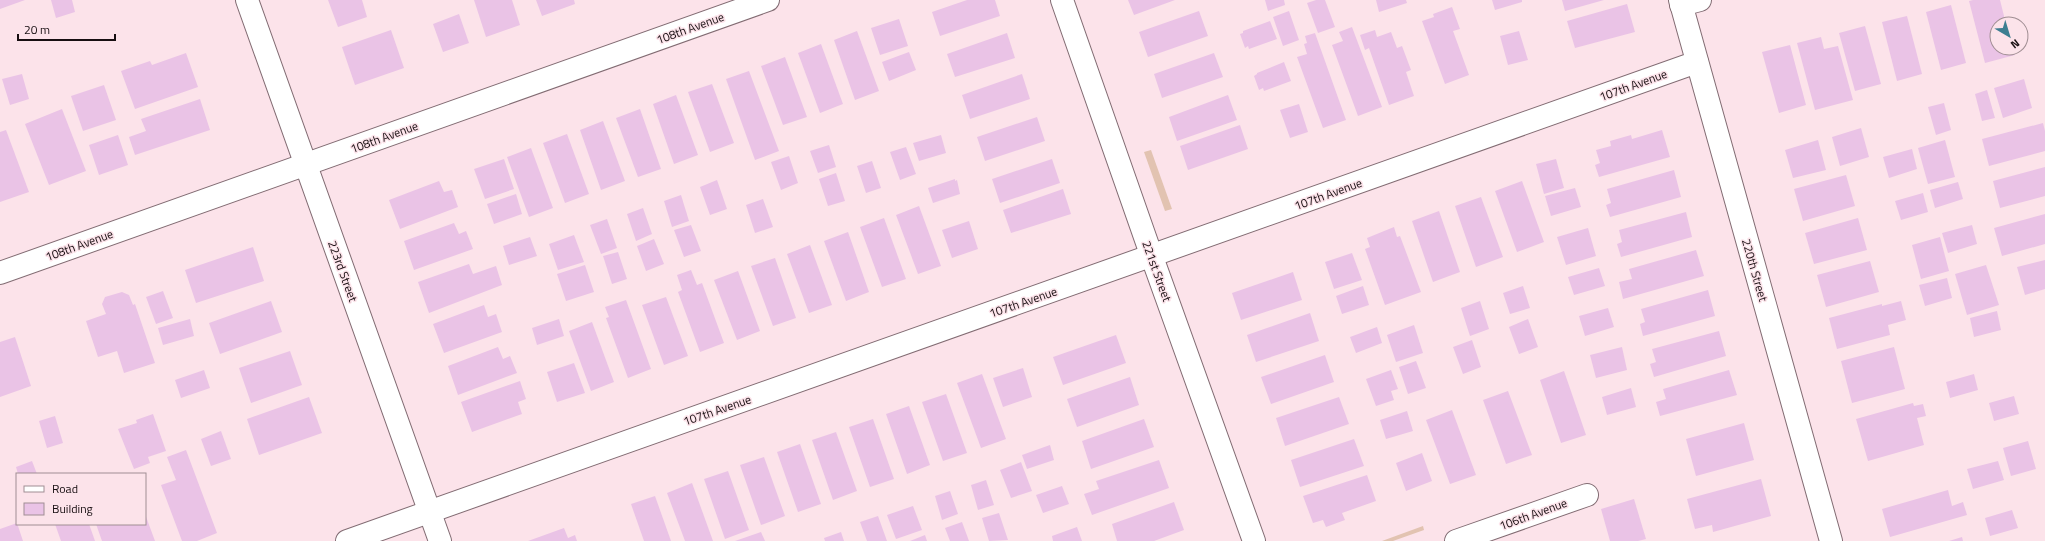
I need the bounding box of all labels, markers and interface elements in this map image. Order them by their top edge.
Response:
street label: 108th Avenue [653,7,727,49]
scale bar [18,16,115,42]
north arrow [1989,16,2029,56]
text: 20 m [24,20,50,39]
text: N [2007,35,2023,53]
street label: 107th Avenue [1596,64,1670,106]
street label: 108th Avenue [347,116,421,158]
street label: 107th Avenue [1291,173,1365,215]
street label: 108th Avenue [42,224,116,266]
street label: 220th Street [1737,236,1773,304]
street label: 223rd Street [323,238,363,305]
street label: 221st Street [1137,238,1177,305]
street label: 107th Avenue [986,281,1060,323]
street label: 107th Avenue [680,389,754,431]
legend [16,473,146,525]
text: Road [52,479,78,498]
street label: 106th Avenue [1496,493,1570,535]
text: Building [52,499,93,518]

